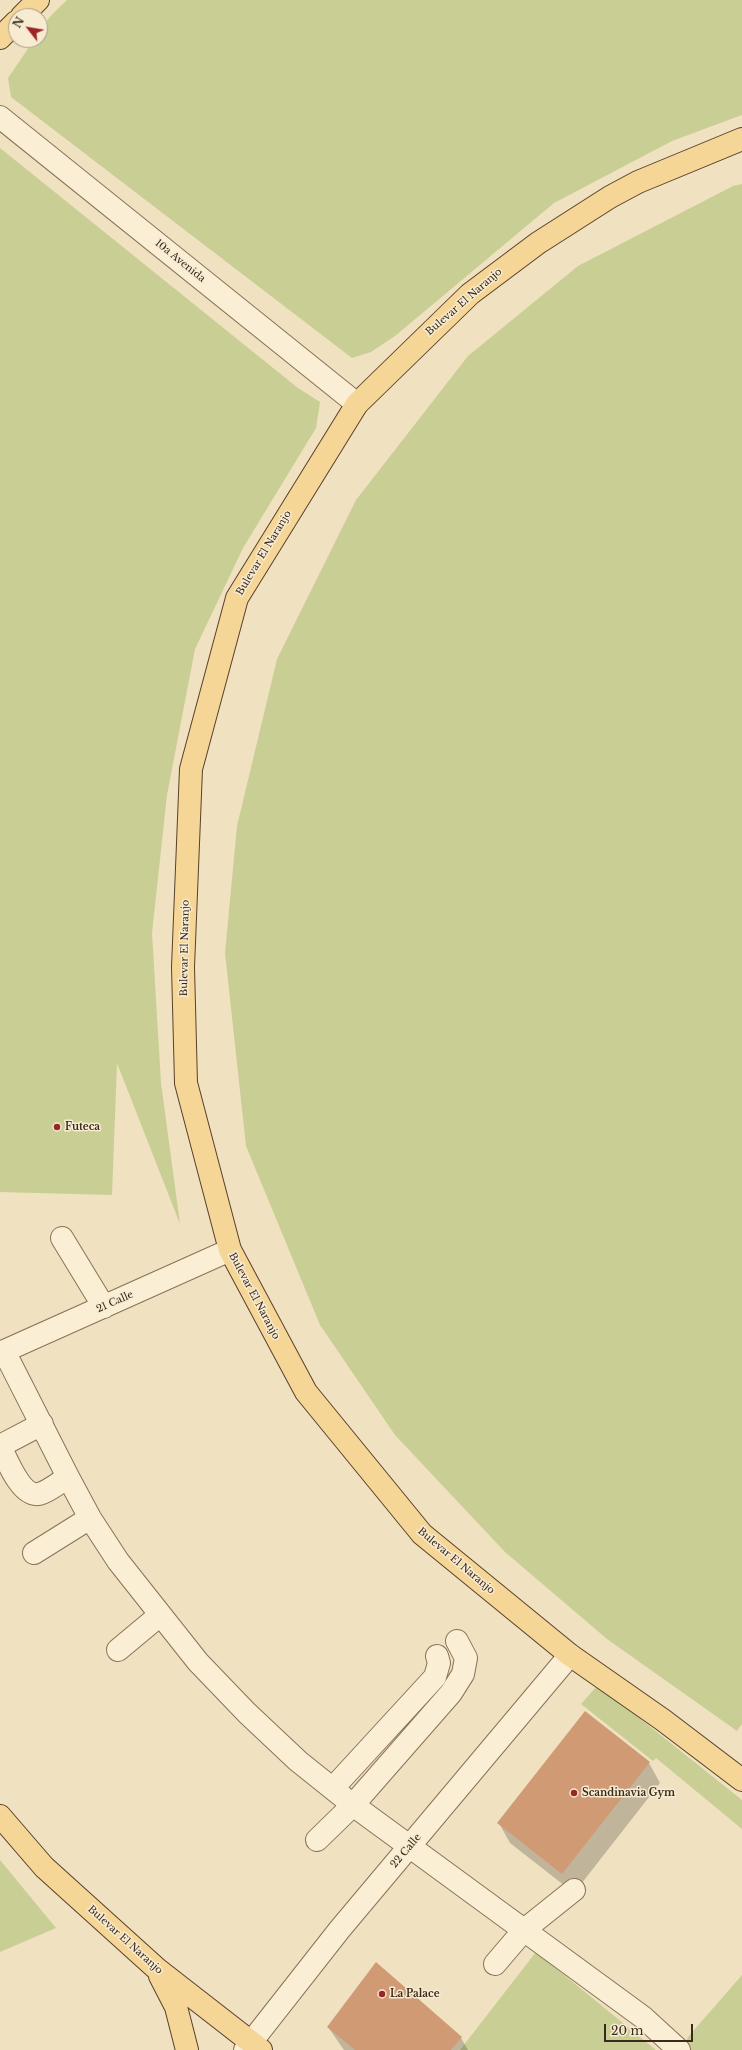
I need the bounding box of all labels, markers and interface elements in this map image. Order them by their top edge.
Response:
north arrow [8,8,48,48]
text: N [10,14,27,30]
street label: 10a Avenida [152,237,208,285]
street label: Bulevar El Naranjo [424,266,504,338]
street label: Bulevar El Naranjo [234,508,294,598]
street label: Bulevar El Naranjo [178,900,192,996]
place label: Futeca [65,1121,100,1133]
marker: Futeca [52,1122,62,1132]
street label: Bulevar El Naranjo [226,1250,282,1342]
street label: 21 Calle [95,1289,135,1315]
street label: Bulevar El Naranjo [415,1525,497,1597]
place label: Scandinavia Gym [582,1787,675,1799]
marker: Scandinavia Gym [569,1788,579,1798]
street label: 22 Calle [388,1831,424,1871]
street label: Bulevar El Naranjo [85,1903,165,1977]
place label: La Palace [390,1988,440,2000]
marker: La Palace [377,1989,387,1999]
scale bar [606,2016,695,2042]
text: 20 m [611,2023,643,2038]

